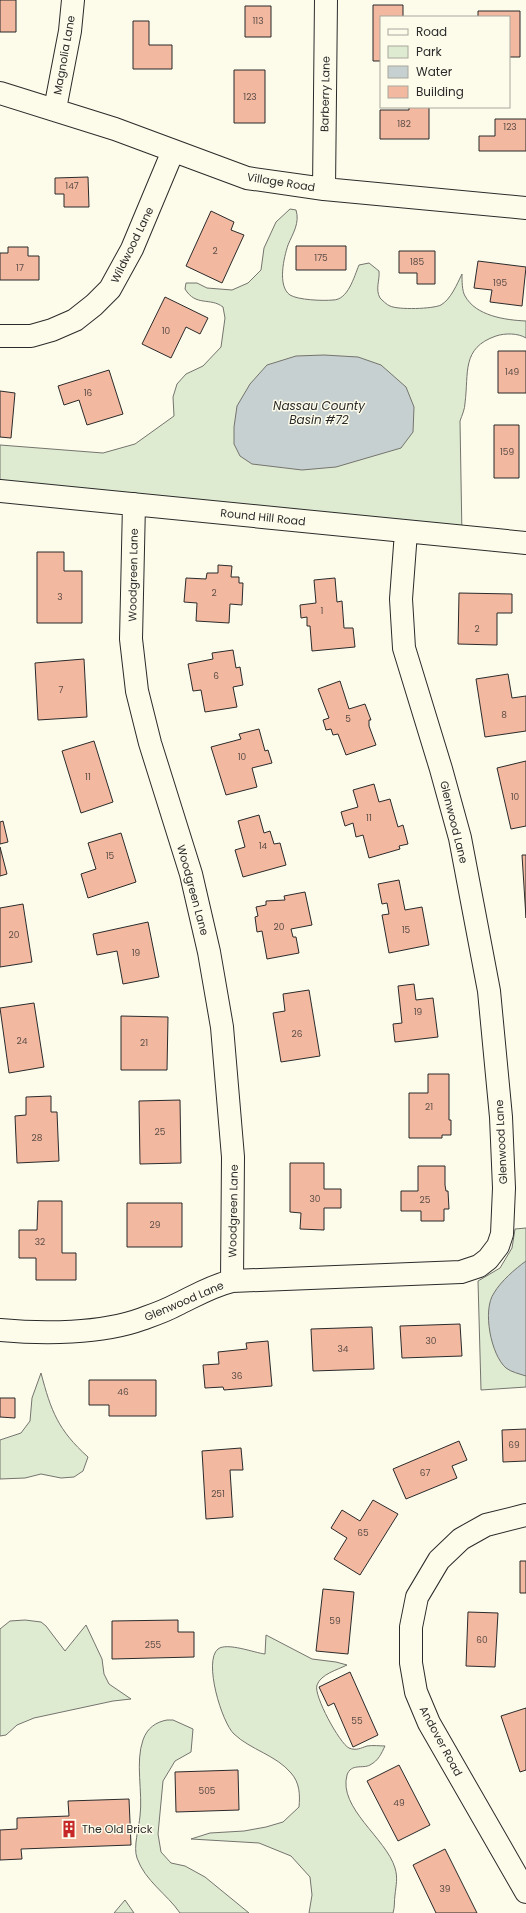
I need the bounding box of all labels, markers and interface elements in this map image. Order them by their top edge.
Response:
street label: Magnolia Lane [49,14,79,96]
house number: 113 [252,15,264,27]
legend [380,16,510,108]
text: Road [416,23,447,40]
text: Park [416,43,443,60]
street label: Barberry Lane [316,56,334,132]
text: Water [416,63,453,80]
text: Building [416,83,464,100]
house number: 123 [243,91,257,103]
house number: 182 [397,118,411,130]
house number: 123 [503,121,517,133]
street label: Village Road [246,169,316,195]
house number: 147 [65,180,79,192]
street label: Wildwood Lane [107,204,157,286]
house number: 2 [212,245,218,257]
house number: 175 [314,252,328,264]
house number: 185 [410,256,424,268]
house number: 17 [16,262,24,274]
house number: 195 [493,277,507,289]
house number: 10 [162,325,171,337]
house number: 149 [505,366,519,378]
house number: 16 [84,387,93,399]
water label: Nassau County Basin #72 [273,397,366,428]
house number: 159 [500,446,514,458]
street label: Round Hill Road [220,505,306,529]
street label: Woodgreen Lane [124,528,142,622]
house number: 2 [211,587,217,599]
house number: 3 [57,591,63,603]
house number: 1 [321,605,324,617]
house number: 2 [474,623,480,635]
house number: 6 [213,670,219,682]
house number: 7 [59,684,64,696]
house number: 8 [501,709,507,721]
house number: 5 [345,713,351,725]
house number: 10 [238,751,247,763]
house number: 11 [85,771,91,783]
street label: Glenwood Lane [436,779,472,865]
house number: 10 [511,791,520,803]
house number: 11 [366,812,372,824]
house number: 14 [259,840,268,852]
street label: Woodgreen Lane [173,843,213,937]
house number: 15 [106,850,115,862]
house number: 20 [274,921,285,933]
house number: 15 [402,924,411,936]
house number: 20 [9,929,20,941]
house number: 19 [132,947,141,959]
house number: 19 [414,1006,423,1018]
house number: 26 [292,1028,303,1040]
house number: 24 [17,1035,28,1047]
house number: 21 [140,1037,148,1049]
street label: Glenwood Lane [491,1099,511,1185]
house number: 21 [425,1101,433,1113]
house number: 25 [155,1126,166,1138]
house number: 28 [32,1132,43,1144]
street label: Woodgreen Lane [224,1164,242,1258]
house number: 30 [310,1193,321,1205]
house number: 25 [420,1194,431,1206]
house number: 29 [150,1219,161,1231]
house number: 32 [35,1236,45,1248]
street label: Glenwood Lane [142,1277,226,1325]
house number: 30 [426,1335,437,1347]
house number: 34 [338,1343,349,1355]
house number: 36 [231,1370,243,1382]
house number: 46 [117,1386,129,1398]
house number: 69 [508,1439,520,1451]
house number: 67 [420,1467,430,1479]
house number: 251 [211,1488,225,1500]
house number: 65 [357,1527,369,1539]
house number: 59 [329,1615,341,1627]
house number: 60 [476,1634,488,1646]
house number: 255 [145,1639,162,1651]
street label: Andover Road [416,1703,466,1779]
house number: 55 [351,1715,363,1727]
house number: 505 [199,1785,216,1797]
house number: 49 [393,1797,405,1809]
building icon: The Old Brick [59,1819,79,1839]
place label: The Old Brick [82,1821,153,1837]
house number: 39 [440,1883,451,1895]

